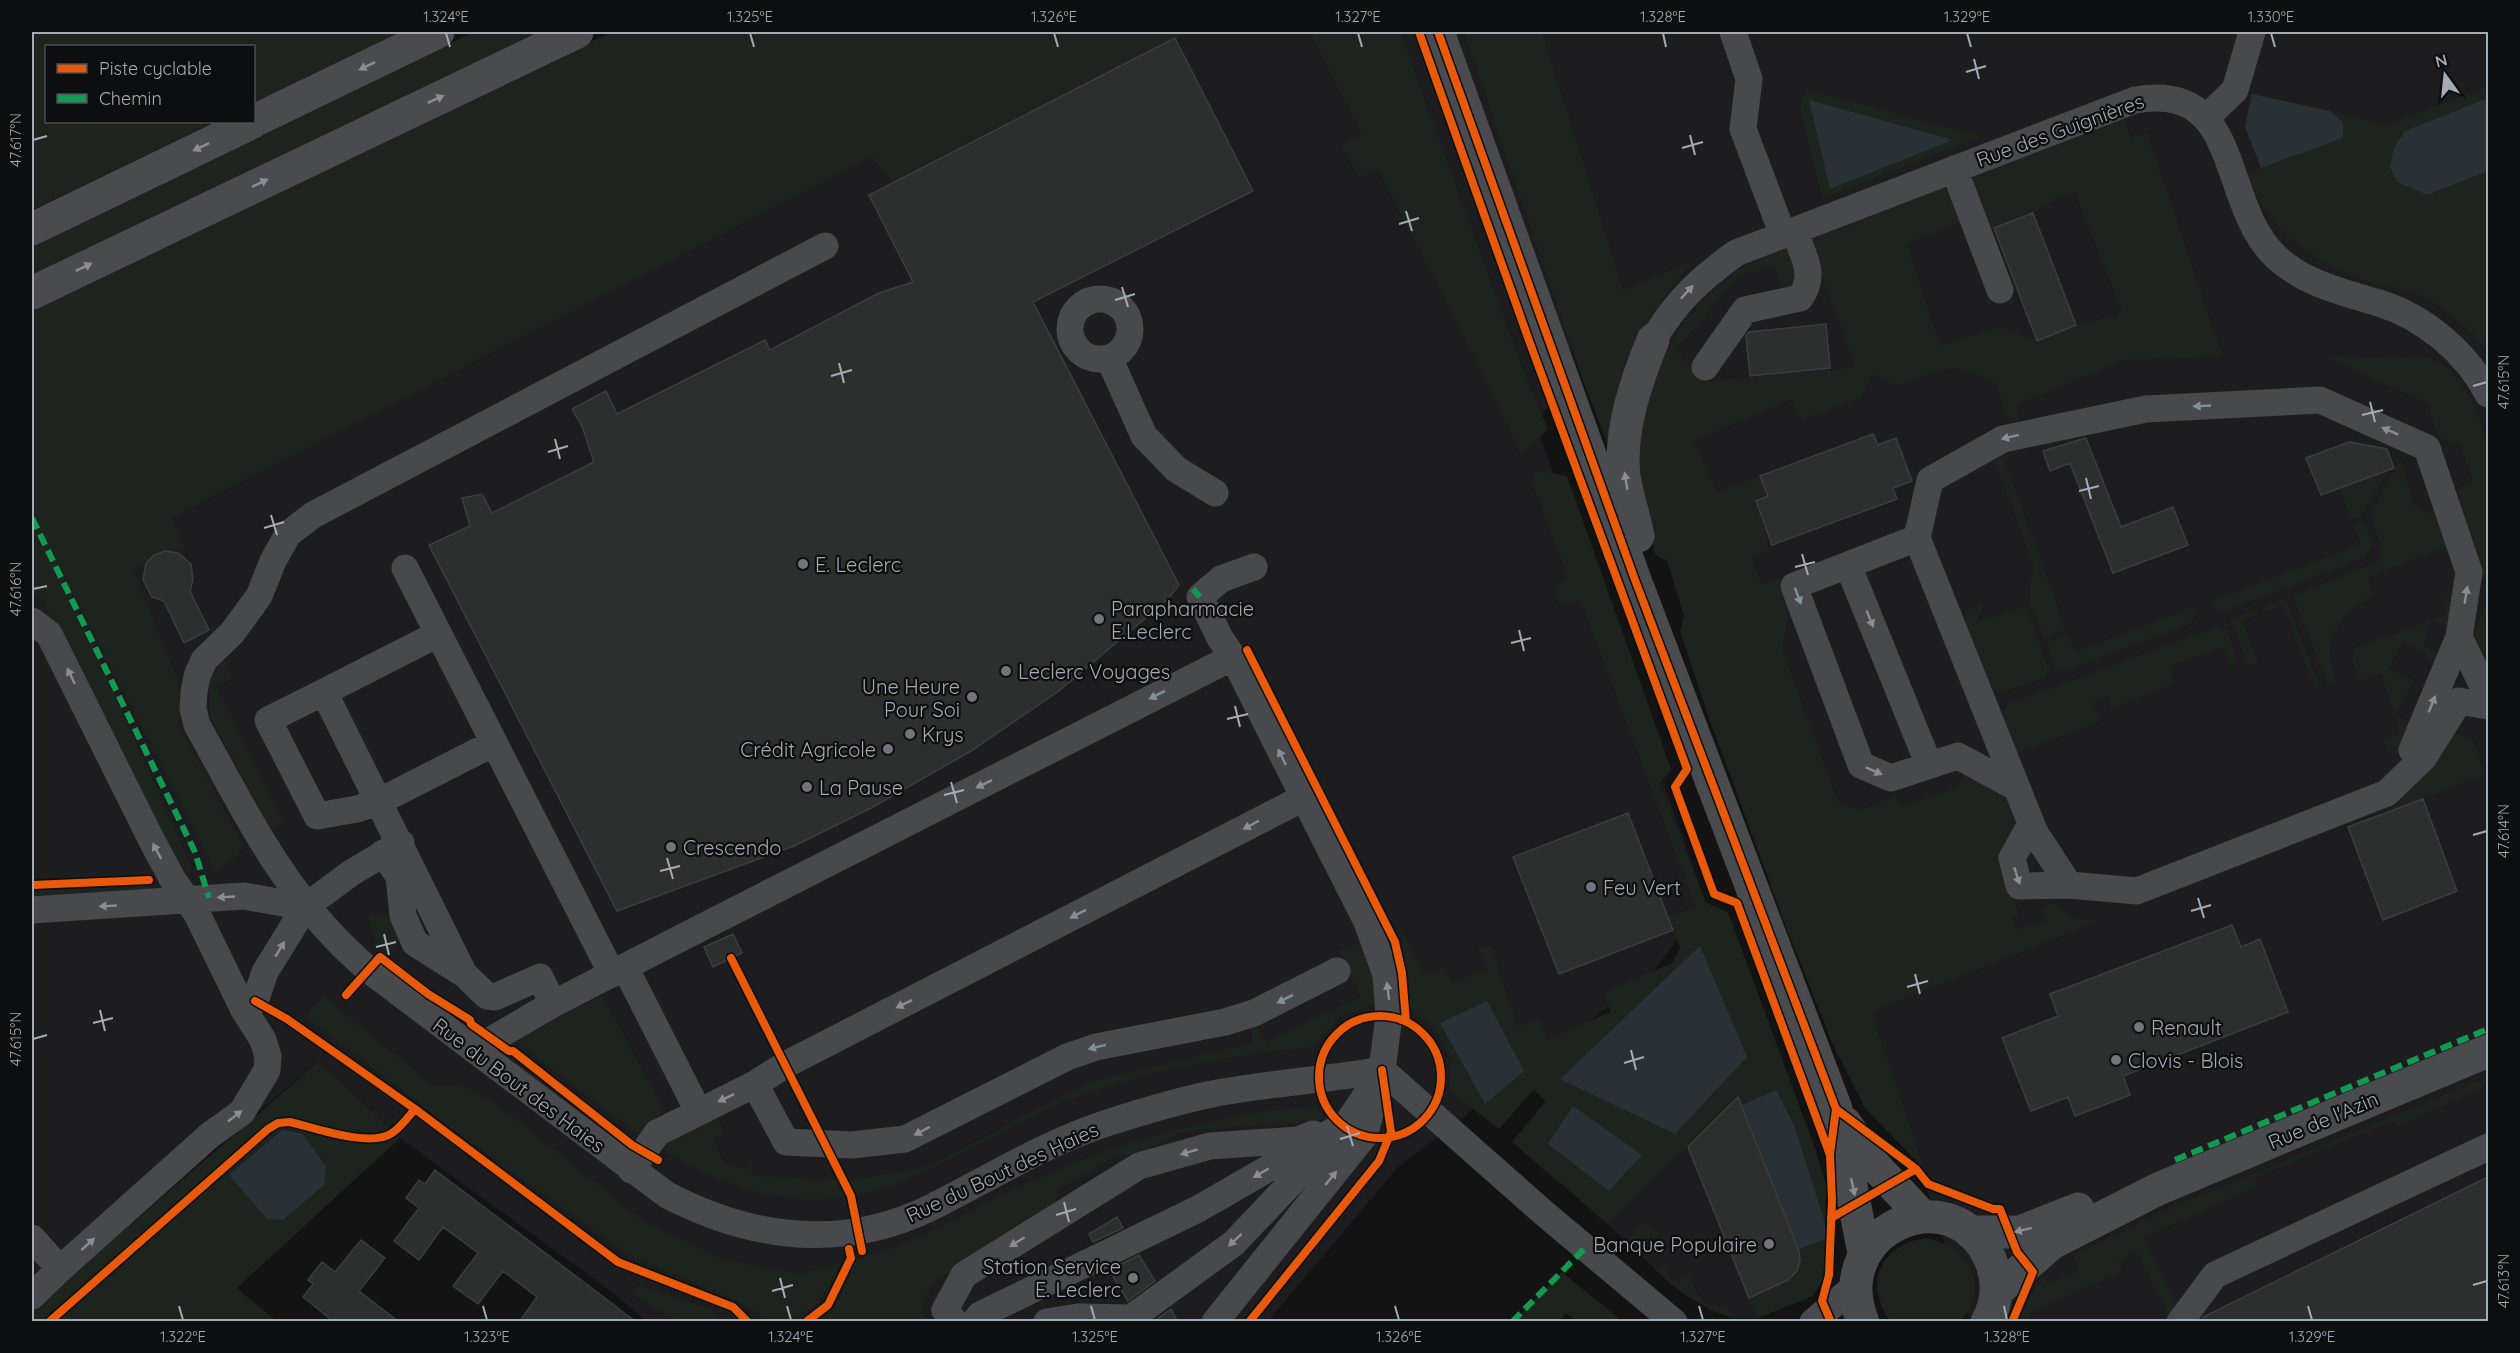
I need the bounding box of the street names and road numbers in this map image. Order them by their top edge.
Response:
street label: Rue des Guignières [1973,88,2147,172]
street label: Rue du Bout des Haies [428,1012,610,1158]
street label: Rue de l'Azin [2264,1086,2382,1154]
street label: Rue du Bout des Haies [902,1116,1102,1228]

